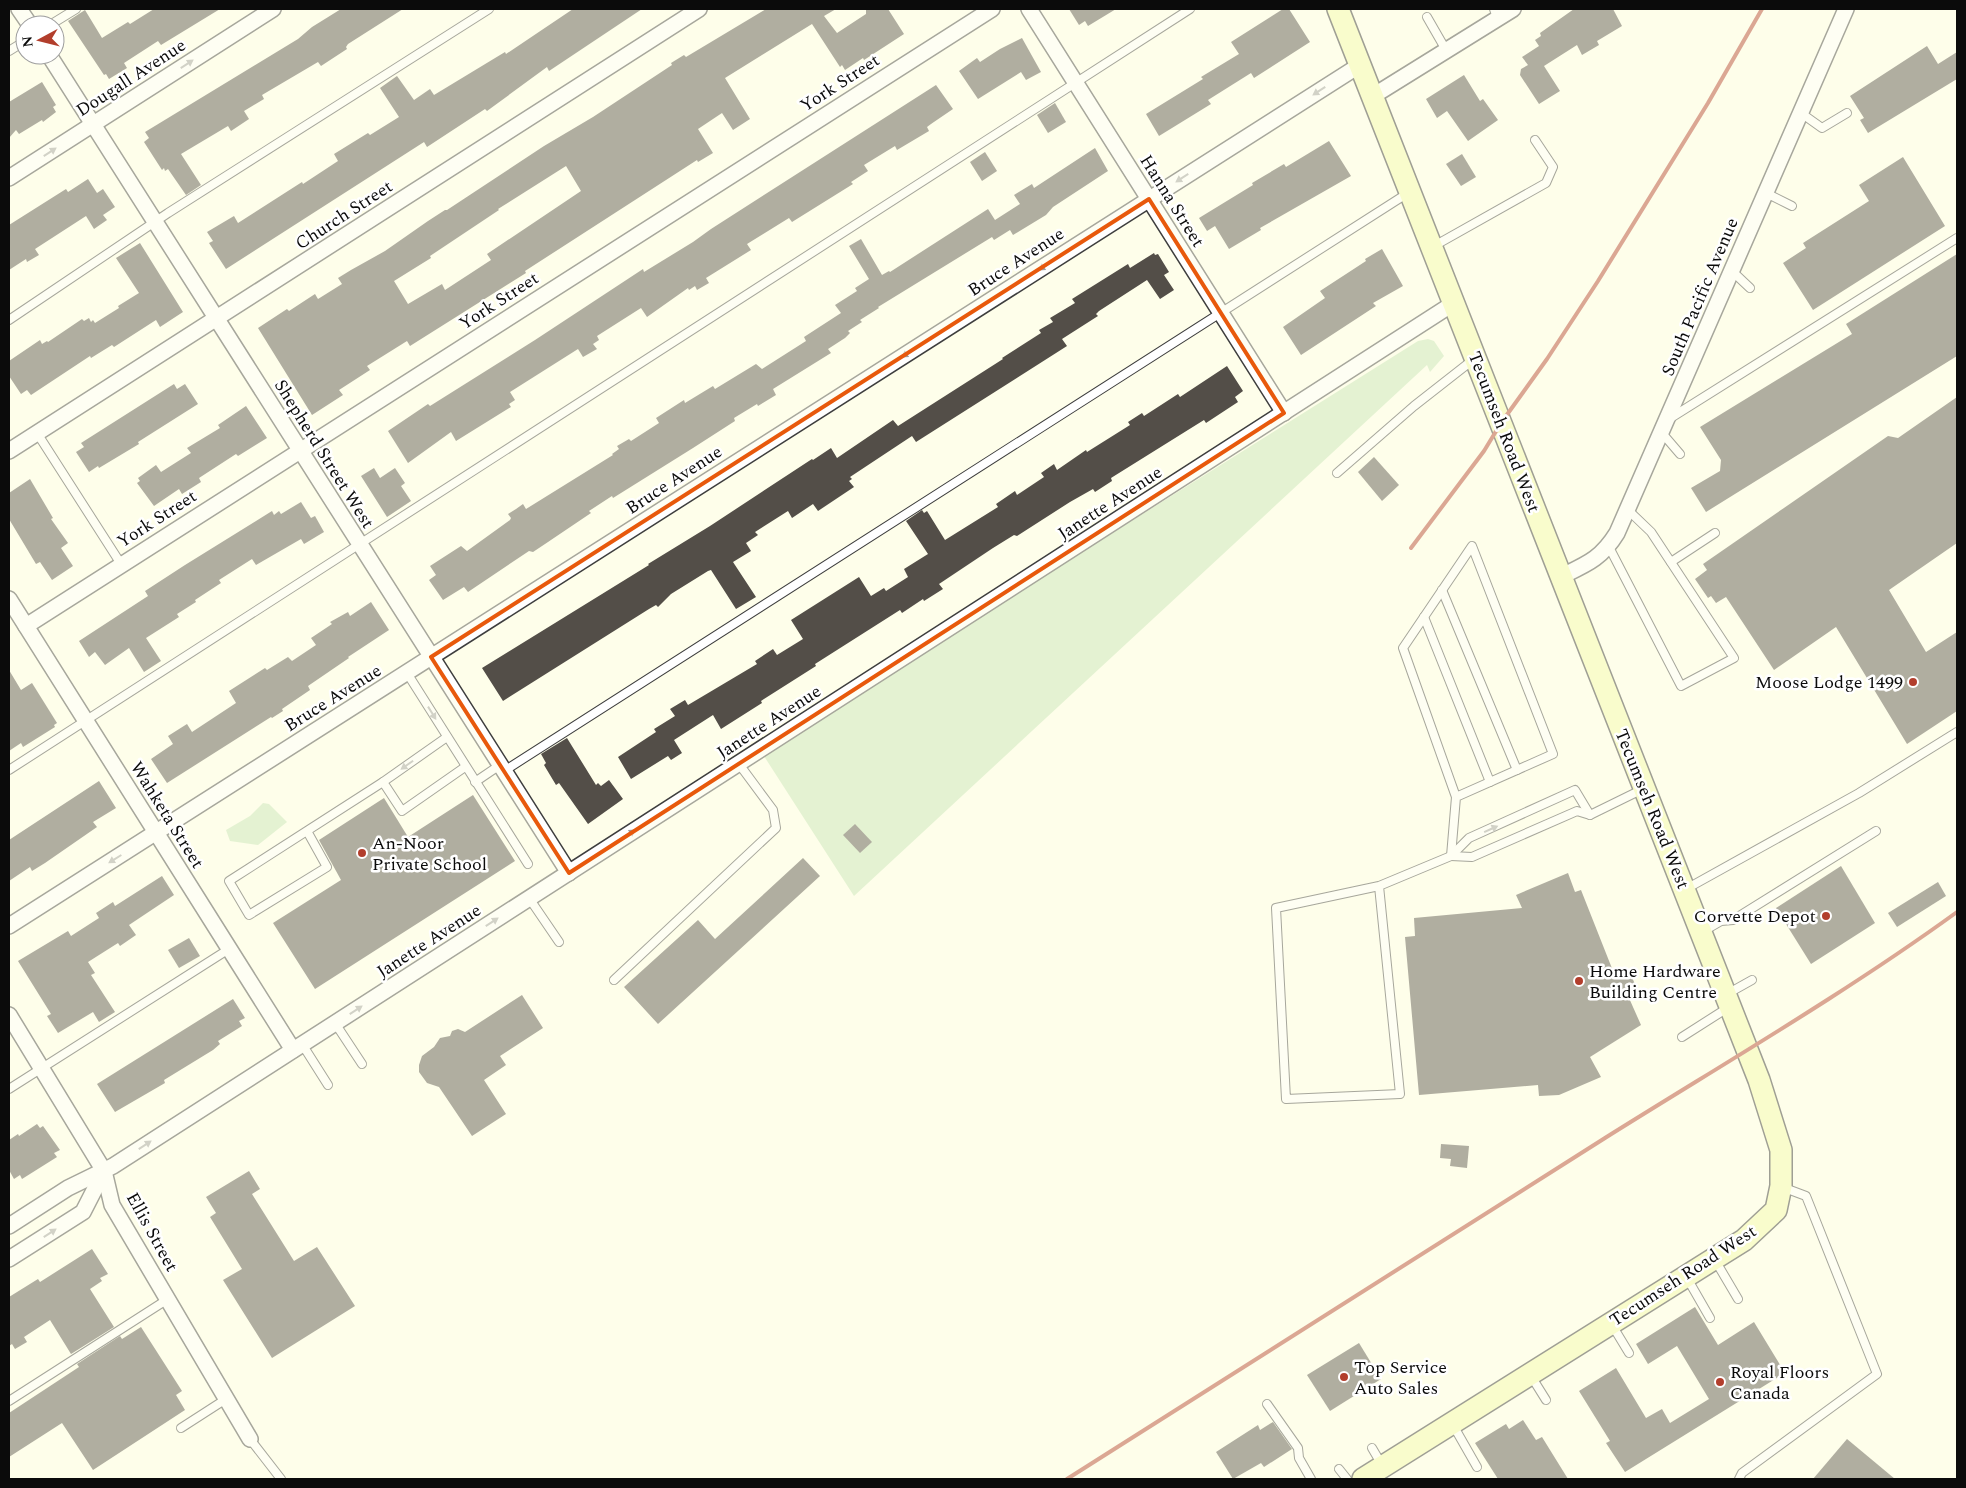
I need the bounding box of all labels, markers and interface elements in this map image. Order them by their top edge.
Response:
north arrow [15,15,65,65]
street label: Dougall Avenue [71,32,191,124]
text: N [16,35,39,48]
street label: York Street [795,47,885,119]
one-way arrow [180,60,193,69]
one-way arrow [1313,86,1326,96]
one-way arrow [43,147,56,157]
street label: Hanna Street [1133,149,1211,253]
street label: Church Street [290,173,398,257]
one-way arrow [1176,174,1189,183]
street label: South Pacific Avenue [1654,214,1746,380]
street label: Bruce Avenue [962,221,1070,303]
one-way arrow [1038,261,1052,270]
street label: York Street [454,265,544,337]
street label: Tecumseh Road West [1461,347,1547,517]
one-way arrow [901,348,915,358]
street label: Shepherd Street West [267,374,381,534]
street label: Bruce Avenue [620,439,728,521]
street label: Janette Avenue [1052,459,1168,547]
street label: York Street [112,483,202,555]
street label: Bruce Avenue [279,657,387,739]
place label: Moose Lodge 1499 [1755,669,1903,696]
marker: Moose Lodge 1499 [1907,676,1919,688]
street label: Janette Avenue [711,678,827,766]
one-way arrow [427,706,436,720]
street label: Tecumseh Road West [1608,725,1696,893]
street label: Wahketa Street [123,756,211,874]
one-way arrow [400,760,414,770]
one-way arrow [1484,824,1498,832]
one-way arrow [622,829,636,839]
place label: An-Noor Private School [372,830,487,878]
marker: An-Noor Private School [356,847,368,859]
one-way arrow [108,854,121,863]
street label: Janette Avenue [371,897,487,985]
place label: Corvette Depot [1694,903,1816,930]
marker: Corvette Depot [1820,910,1832,922]
one-way arrow [486,917,499,927]
place label: Home Hardware Building Centre [1589,958,1721,1006]
marker: Home Hardware Building Centre [1573,975,1585,987]
one-way arrow [349,1005,362,1015]
one-way arrow [139,1140,152,1150]
street label: Ellis Street [119,1187,185,1277]
street label: Tecumseh Road West [1604,1218,1762,1334]
one-way arrow [43,1228,56,1238]
place label: Top Service Auto Sales [1354,1354,1447,1402]
place label: Royal Floors Canada [1730,1359,1829,1407]
marker: Top Service Auto Sales [1338,1371,1350,1383]
marker: Royal Floors Canada [1714,1376,1726,1388]

